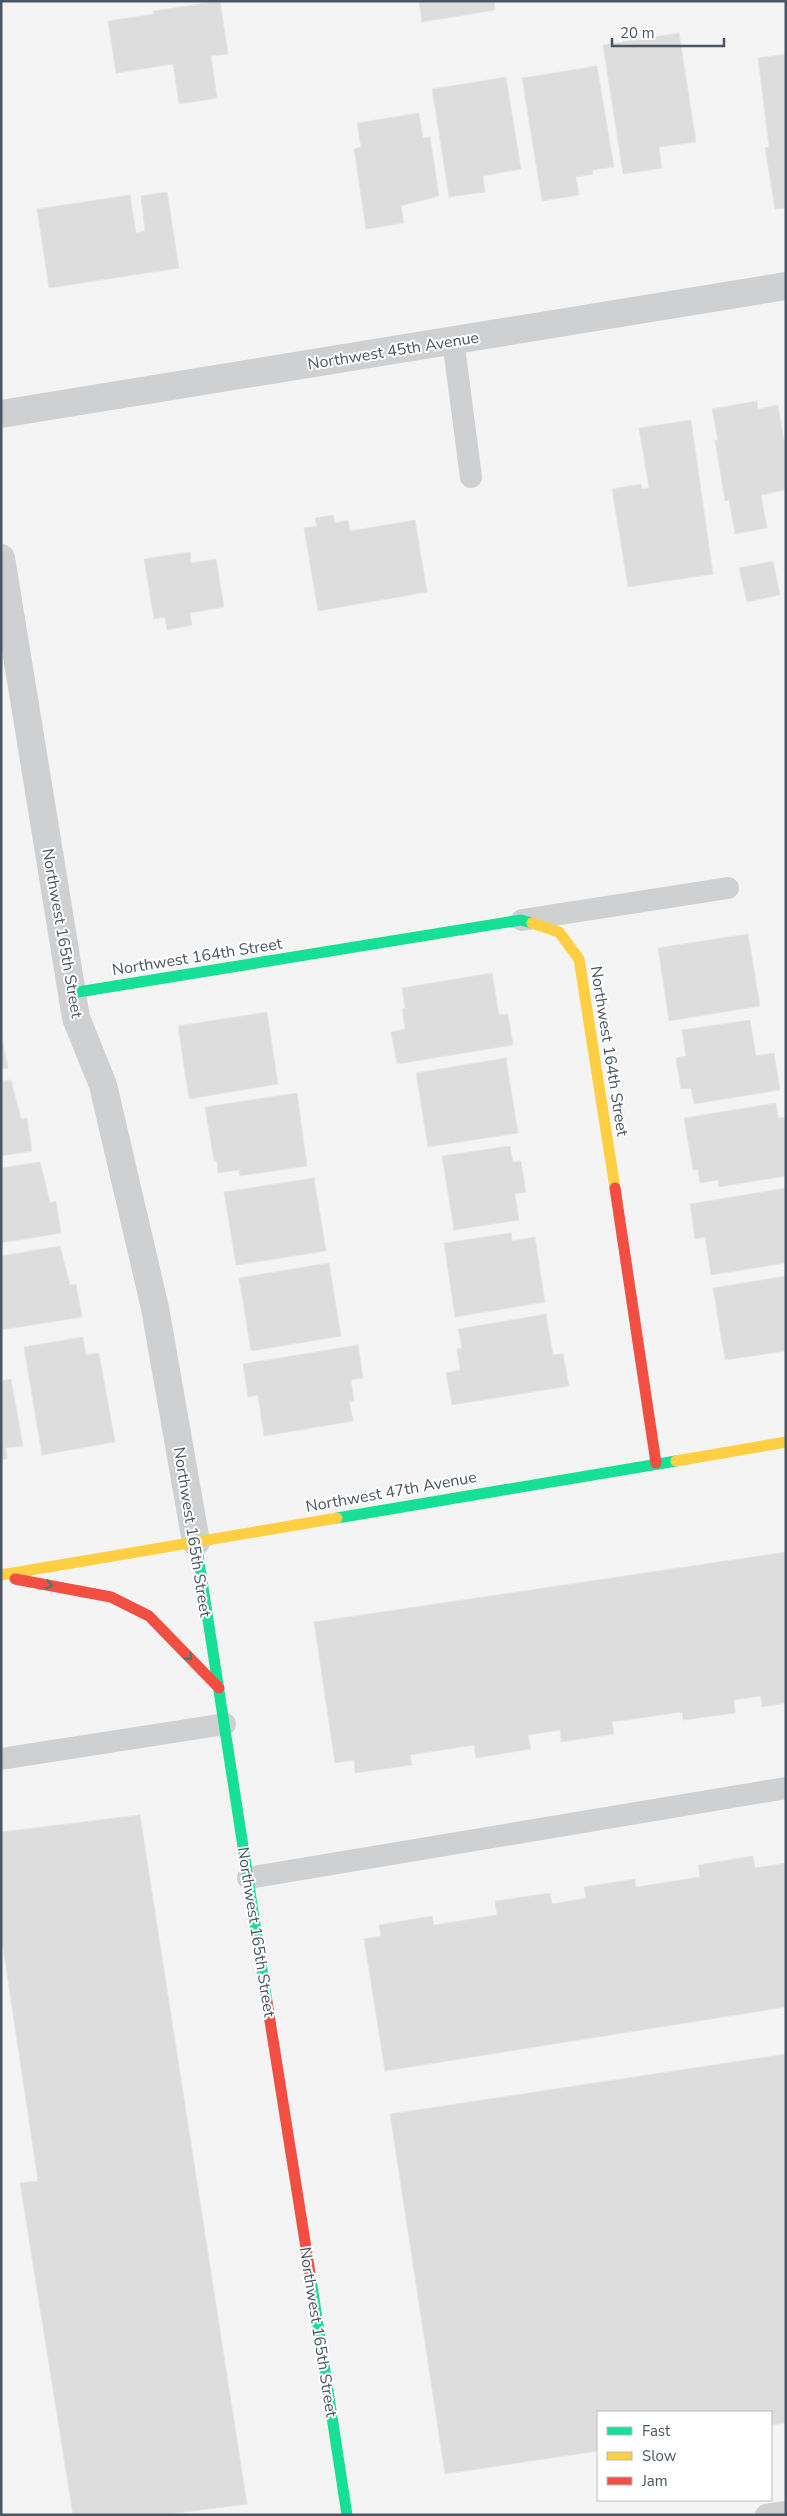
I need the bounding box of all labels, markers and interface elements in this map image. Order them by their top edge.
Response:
scale bar [612,15,724,47]
text: 20 m [620,23,655,43]
street label: Northwest 45th Avenue [306,327,480,375]
street label: Northwest 165th Street [36,847,88,1020]
street label: Northwest 164th Street [111,933,284,981]
street label: Northwest 164th Street [585,965,633,1138]
street label: Northwest 165th Street [168,1446,216,1619]
street label: Northwest 47th Avenue [304,1466,478,1518]
one-way arrow [45,1580,54,1590]
one-way arrow [183,1651,192,1660]
street label: Northwest 165th Street [232,1846,280,2019]
street label: Northwest 165th Street [294,2246,342,2419]
legend [597,2411,772,2501]
text: Fast [642,2421,671,2441]
text: Slow [642,2446,677,2466]
text: Jam [641,2471,668,2491]

